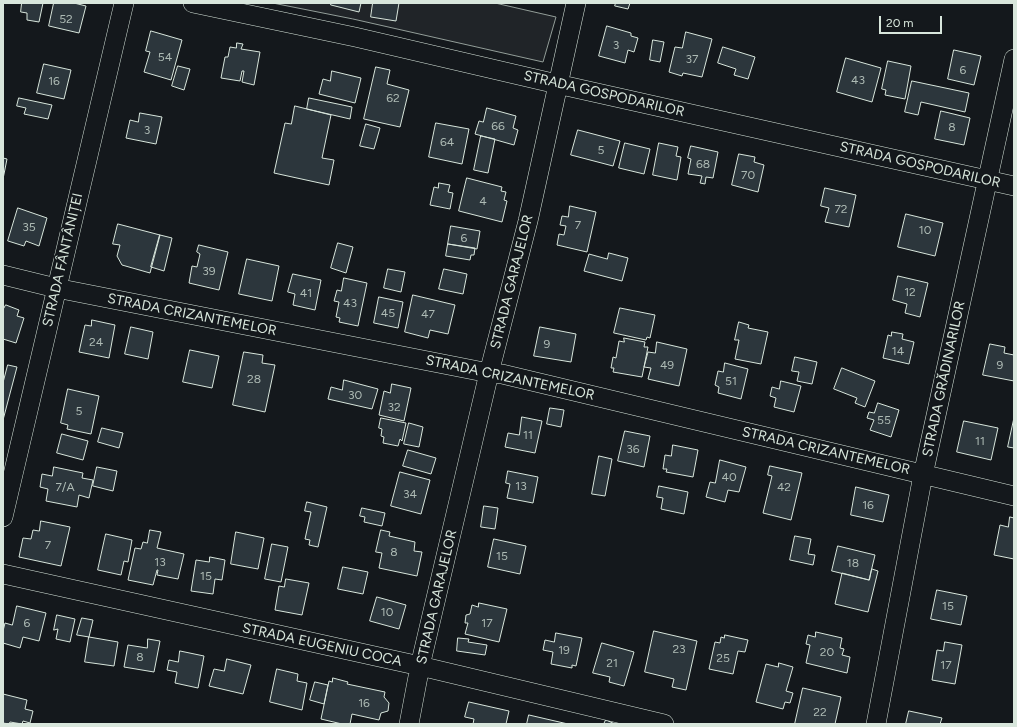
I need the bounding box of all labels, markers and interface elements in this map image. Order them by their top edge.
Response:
scale bar [881,8,944,34]
house number: 52 [59,12,73,26]
text: 20 m [886,16,914,30]
house number: 3 [613,38,619,52]
house number: 54 [158,50,172,64]
house number: 37 [686,52,698,66]
house number: 6 [960,63,966,77]
street label: STRADA GOSPODARILOR [522,67,686,121]
house number: 43 [851,73,865,87]
house number: 16 [48,74,60,88]
house number: 62 [386,91,400,105]
house number: 66 [491,119,505,133]
house number: 8 [948,120,956,134]
house number: 3 [144,123,150,137]
house number: 64 [440,135,454,149]
street label: STRADA GOSPODARILOR [838,138,1002,192]
house number: 5 [598,143,604,157]
house number: 68 [696,157,710,171]
house number: 70 [741,168,755,182]
street label: STRADA FÂNTÂNIȚEI [39,192,87,328]
house number: 4 [479,194,487,208]
house number: 72 [834,202,848,216]
street label: STRADA GARAJELOR [487,213,537,351]
house number: 7 [575,218,581,232]
house number: 35 [22,220,36,234]
house number: 10 [919,223,931,237]
house number: 6 [461,231,467,245]
house number: 39 [202,264,216,278]
house number: 12 [904,285,916,299]
house number: 41 [300,286,312,300]
street label: STRADA CRIZANTEMELOR [106,290,278,340]
house number: 43 [343,296,357,310]
street label: STRADA GRĂDINARILOR [919,299,969,459]
house number: 45 [381,306,395,320]
house number: 47 [421,307,435,321]
house number: 24 [89,335,103,349]
house number: 9 [544,337,550,351]
house number: 14 [892,344,904,358]
street label: STRADA CRIZANTEMELOR [424,352,596,404]
house number: 49 [660,358,674,372]
house number: 9 [997,358,1003,372]
house number: 28 [247,372,261,386]
house number: 51 [725,374,737,388]
house number: 30 [348,388,362,402]
house number: 32 [387,400,401,414]
house number: 5 [76,404,82,418]
house number: 55 [877,413,891,427]
street label: STRADA CRIZANTEMELOR [740,423,912,479]
house number: 11 [523,428,533,442]
house number: 11 [975,434,985,448]
house number: 36 [626,442,640,456]
house number: 40 [721,470,737,484]
house number: 13 [515,479,527,493]
house number: 7/A [55,480,75,494]
house number: 42 [777,480,791,494]
house number: 34 [403,487,417,501]
house number: 16 [862,498,874,512]
street label: STRADA GARAJELOR [413,528,461,666]
house number: 7 [45,538,51,552]
house number: 8 [390,545,398,559]
house number: 15 [496,549,508,563]
house number: 13 [154,555,166,569]
house number: 18 [847,556,859,570]
house number: 15 [200,569,212,583]
house number: 15 [942,599,954,613]
house number: 10 [381,605,393,619]
house number: 6 [24,616,30,630]
house number: 17 [481,616,493,630]
street label: STRADA EUGENIU COCA [241,620,403,670]
house number: 23 [672,642,686,656]
house number: 19 [558,643,570,657]
house number: 20 [820,645,834,659]
house number: 8 [136,650,144,664]
house number: 25 [716,651,730,665]
house number: 21 [606,656,618,670]
house number: 17 [940,658,952,672]
house number: 16 [358,696,370,710]
house number: 22 [813,705,827,719]

